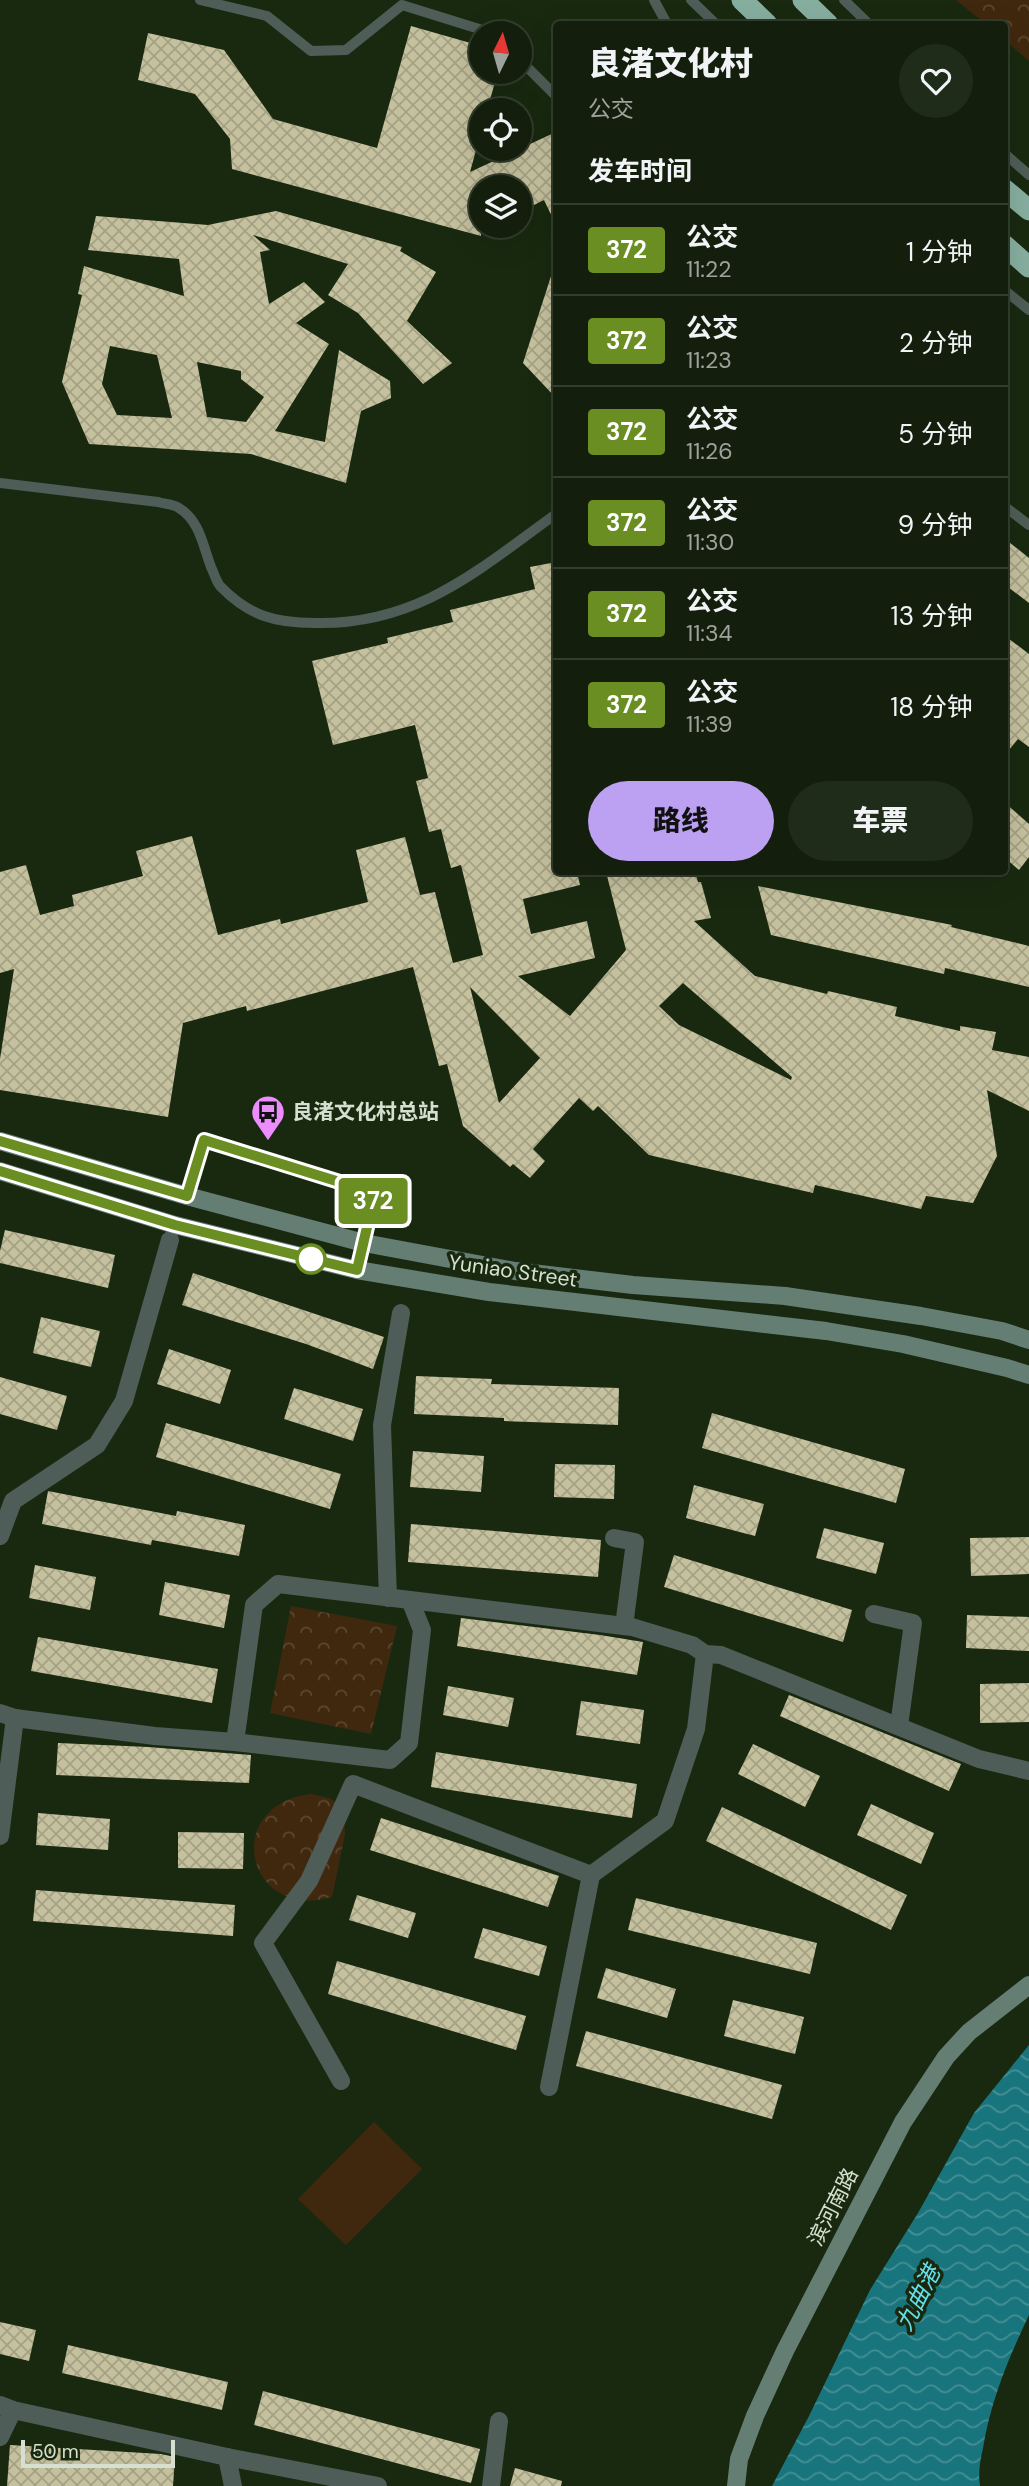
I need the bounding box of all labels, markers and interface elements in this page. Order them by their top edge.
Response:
north arrow [469,21,532,84]
map controls [469,21,532,238]
text: 良渚文化村 [588,42,753,85]
button: heart [899,44,973,118]
text: 公交 [588,94,634,124]
button: locate [469,98,532,161]
text: 发车时间 [588,154,692,188]
button: layers [469,175,532,238]
text: 公交 [686,220,738,254]
text: 372 [606,234,647,265]
text: 1 分钟 [906,235,973,269]
text: 11:22 [686,254,732,284]
text: 公交 [686,311,738,345]
text: 372 [606,325,647,356]
text: 2 分钟 [899,326,973,360]
text: 11:23 [686,345,732,375]
text: 公交 [686,402,738,436]
text: 372 [606,416,647,447]
text: 5 分钟 [898,417,973,451]
text: 11:26 [686,436,733,466]
text: 公交 [686,493,738,527]
text: 372 [606,507,647,538]
text: 9 分钟 [898,508,973,542]
text: 11:30 [686,527,734,557]
text: 公交 [686,584,738,618]
text: 372 [606,598,647,629]
text: 13 分钟 [891,599,973,633]
text: 11:34 [686,618,733,648]
text: 公交 [686,675,738,709]
text: 372 [606,689,647,720]
text: 18 分钟 [890,690,973,724]
text: 11:39 [686,709,732,739]
button: 路线 [588,781,774,861]
button: 车票 [788,781,973,861]
bus stop icon: 良渚文化村总站 [249,1093,287,1142]
place label: 良渚文化村总站 [292,1098,439,1126]
line badge: 372 [333,1178,413,1224]
text: 372 [353,1185,393,1216]
unlabelled marker [296,1244,326,1274]
street label: Yuniao Street [447,1248,579,1294]
street label: 滨河南路 [801,2163,865,2251]
water label: 九曲港 [889,2258,948,2336]
scale bar [21,2437,175,2469]
text: 50 m [32,2439,79,2464]

